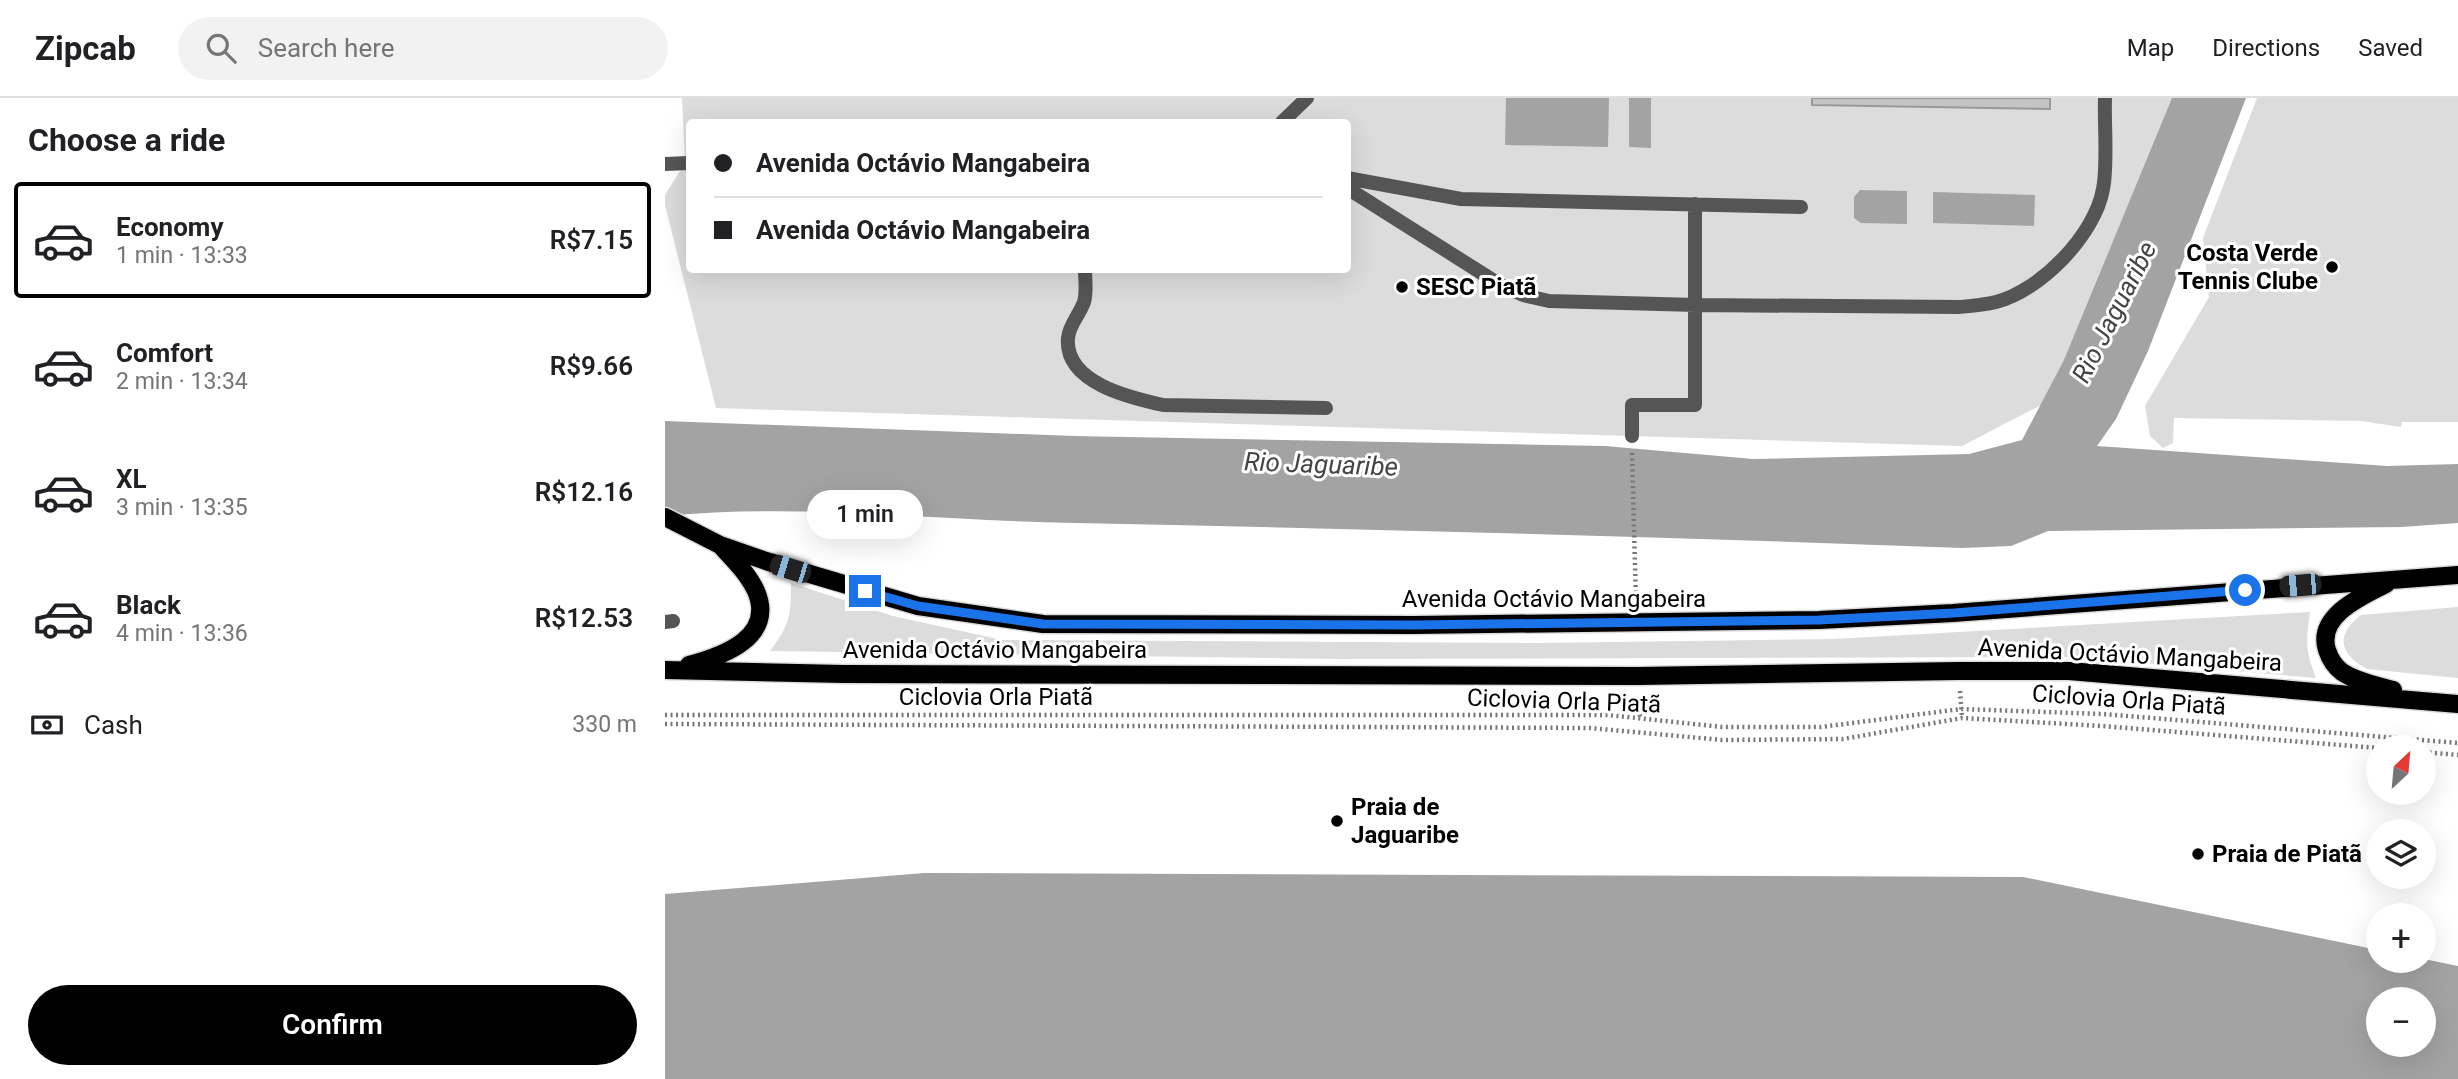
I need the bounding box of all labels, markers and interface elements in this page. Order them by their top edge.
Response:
search box [178,17,668,80]
text: Zipcab [35,29,136,68]
icon: search [202,29,240,67]
text: Search here [258,33,395,63]
text: Map [2127,34,2174,62]
text: Directions [2212,34,2320,62]
text: Saved [2358,34,2423,62]
text: Choose a ride [28,121,225,159]
text: Avenida Octávio Mangabeira [756,148,1090,178]
icon: car [32,209,95,272]
text: Economy [116,212,223,242]
text: Avenida Octávio Mangabeira [756,215,1090,245]
text: R$7.15 [550,225,633,255]
water label: Rio Jaguaribe [2066,237,2162,387]
place label: Costa Verde Tennis Clube [2178,239,2318,295]
text: 1 min · 13:33 [116,242,248,269]
marker: Costa Verde Tennis Clube [2324,259,2340,275]
place label: SESC Piatã [1416,273,1537,301]
marker: SESC Piatã [1394,279,1410,295]
icon: car [32,335,95,398]
text: Comfort [116,338,213,368]
text: R$9.66 [550,351,633,381]
text: 2 min · 13:34 [116,368,248,395]
water label: Rio Jaguaribe [1243,446,1399,482]
icon: car [32,461,95,524]
text: XL [116,464,147,494]
text: R$12.16 [535,477,633,507]
callout: 1 min [807,490,923,538]
text: 3 min · 13:35 [116,494,248,521]
text: 1 min [836,501,894,528]
car [767,553,814,585]
car [2279,573,2322,597]
route start [2229,574,2261,606]
route end [849,575,881,607]
street label: Avenida Octávio Mangabeira [1402,585,1706,613]
icon: car [32,587,95,650]
text: Black [116,590,181,620]
text: R$12.53 [535,603,633,633]
text: 4 min · 13:36 [116,620,248,647]
street label: Avenida Octávio Mangabeira [1977,633,2283,677]
street label: Avenida Octávio Mangabeira [843,636,1147,664]
street label: Ciclovia Orla Piatã [2031,679,2227,721]
street label: Ciclovia Orla Piatã [899,683,1093,711]
street label: Ciclovia Orla Piatã [1466,684,1662,718]
icon: cash [28,706,66,744]
text: Cash [84,710,143,740]
text: 330 m [572,711,637,738]
north arrow [2366,735,2436,805]
map controls [2366,735,2436,1057]
place label: Praia de Jaguaribe [1351,793,1459,849]
marker: Praia de Jaguaribe [1329,813,1345,829]
button: layers [2366,819,2436,889]
place label: Praia de Piatã [2212,840,2362,868]
marker: Praia de Piatã [2190,846,2206,862]
button: + [2366,903,2436,973]
button: Confirm [28,985,637,1065]
button: − [2366,987,2436,1057]

